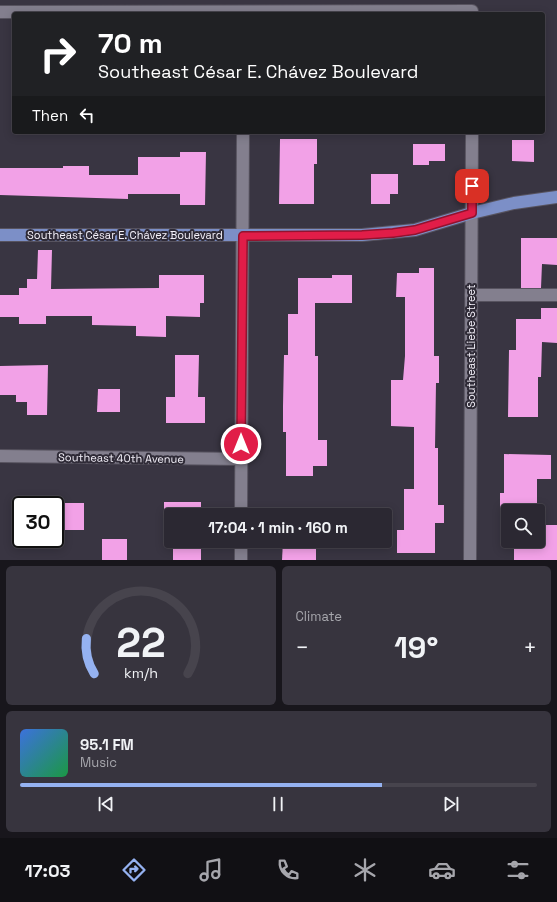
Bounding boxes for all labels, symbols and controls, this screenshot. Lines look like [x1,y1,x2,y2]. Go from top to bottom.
text: 70 m [98,25,163,61]
icon: right [32,28,84,80]
text: Southeast César E. Chávez Boulevard [98,60,418,83]
icon: left [76,104,98,126]
text: Then [32,106,68,125]
pin [455,169,489,203]
icon: arrive [461,175,483,197]
street label: Southeast César E. Chávez Boulevard [27,228,223,242]
street label: Southeast Liebe Street [464,284,478,408]
position arrow [220,423,262,465]
street label: Southeast 40th Avenue [58,450,184,466]
speed limit sign: 30 [12,496,64,548]
map controls [501,504,545,548]
button: search [501,504,545,548]
text: 17:04 · 1 min · 160 m [208,518,348,537]
text: Climate [296,608,342,625]
text: 22 [116,615,165,668]
text: 19° [394,628,438,667]
text: − [296,633,309,661]
text: + [523,633,537,661]
text: km/h [124,663,158,681]
text: 95.1 FM [80,735,134,754]
text: Music [80,754,117,771]
icon: previous [95,793,117,815]
icon: pause [267,793,289,815]
icon: next [440,793,462,815]
icon: directions [120,856,148,884]
icon: music [197,856,225,884]
icon: phone [274,856,302,884]
icon: climate [351,856,379,884]
icon: car [428,856,456,884]
icon: filters [504,856,532,884]
text: 17:03 [24,859,71,882]

